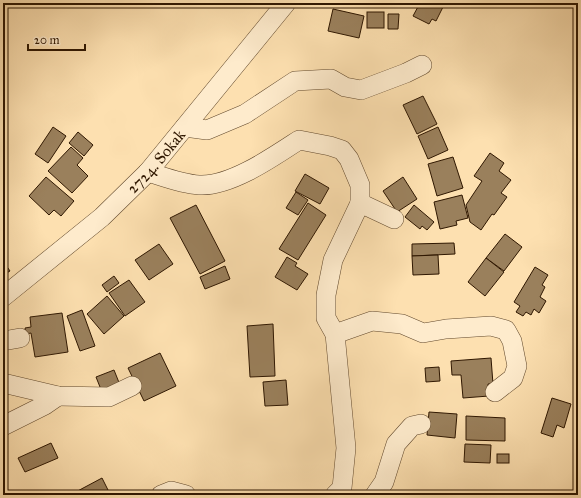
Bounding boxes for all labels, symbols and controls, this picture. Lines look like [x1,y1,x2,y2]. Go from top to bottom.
scale bar [28,26,85,52]
text: 20 m [34,33,60,47]
street label: 2724. Sokak [123,125,190,197]

